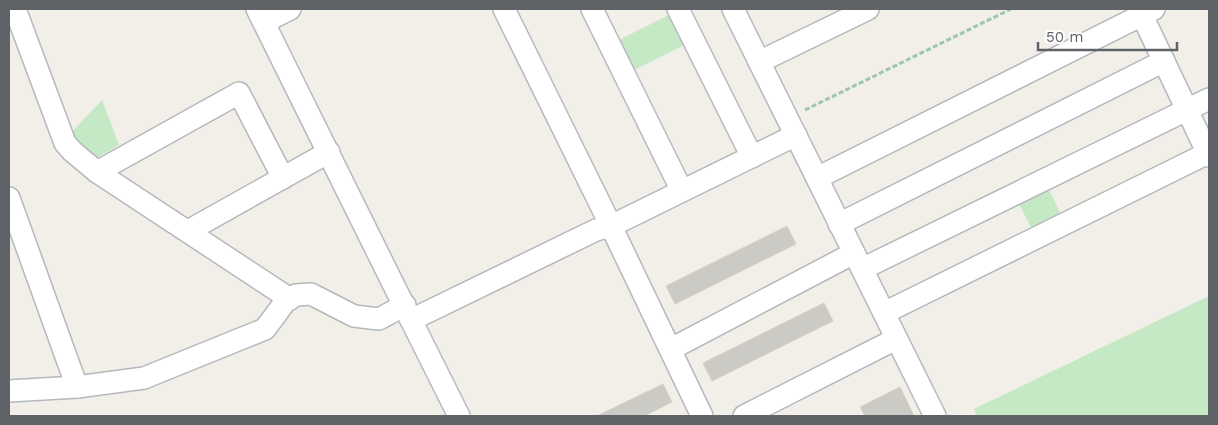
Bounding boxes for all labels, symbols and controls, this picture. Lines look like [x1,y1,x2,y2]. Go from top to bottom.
scale bar [1038,20,1177,52]
text: 50 m [1046,28,1083,46]

